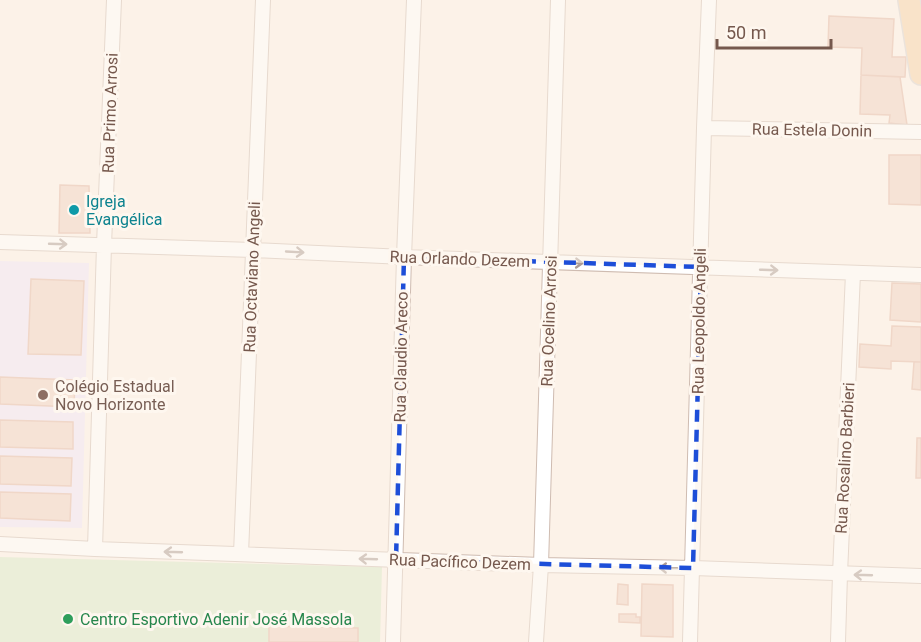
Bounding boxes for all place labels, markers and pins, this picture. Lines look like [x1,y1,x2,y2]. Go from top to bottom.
place label: Igreja Evangélica [86,192,162,229]
marker: Igreja Evangélica [67,203,81,217]
place label: Colégio Estadual Novo Horizonte [55,377,175,414]
marker: Colégio Estadual Novo Horizonte [36,388,50,402]
place label: Centro Esportivo Adenir José Massola [80,610,352,629]
marker: Centro Esportivo Adenir José Massola [61,612,75,626]

